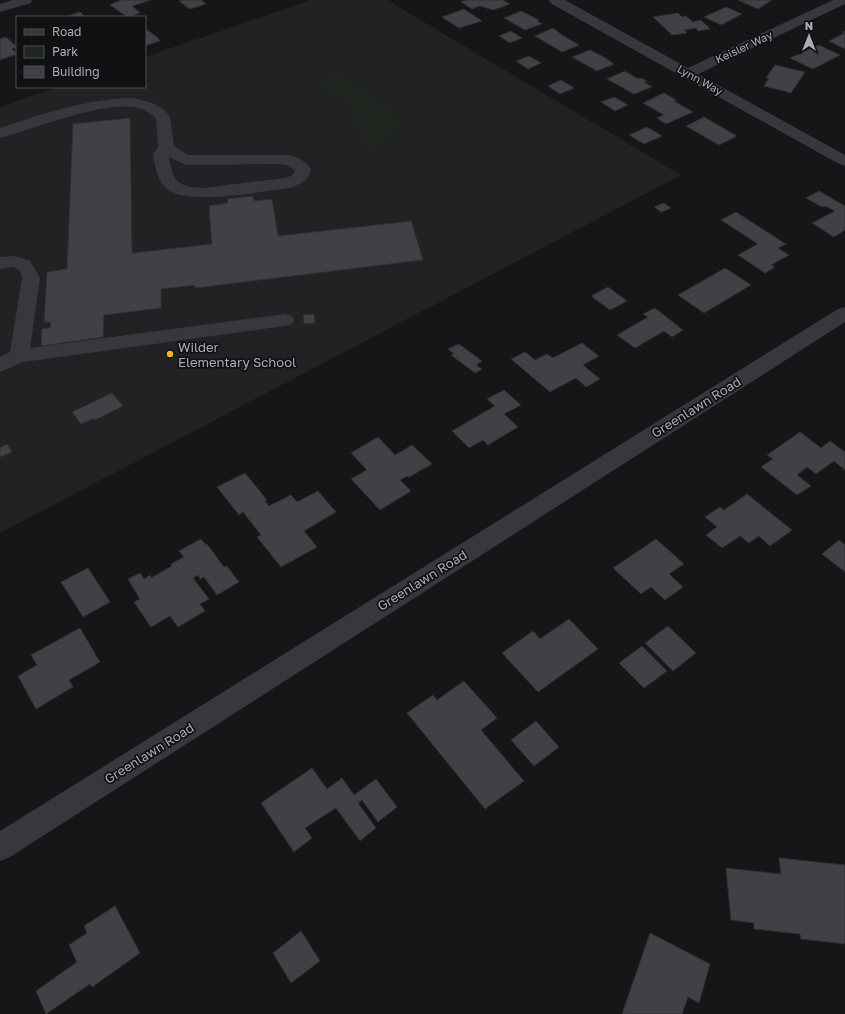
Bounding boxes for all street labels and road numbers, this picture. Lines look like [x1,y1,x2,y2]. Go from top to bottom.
street label: Keisler Way [713,28,774,65]
street label: Lynn Way [675,62,725,97]
street label: Greenlawn Road [648,373,744,441]
street label: Greenlawn Road [374,546,470,614]
street label: Greenlawn Road [101,719,197,787]

